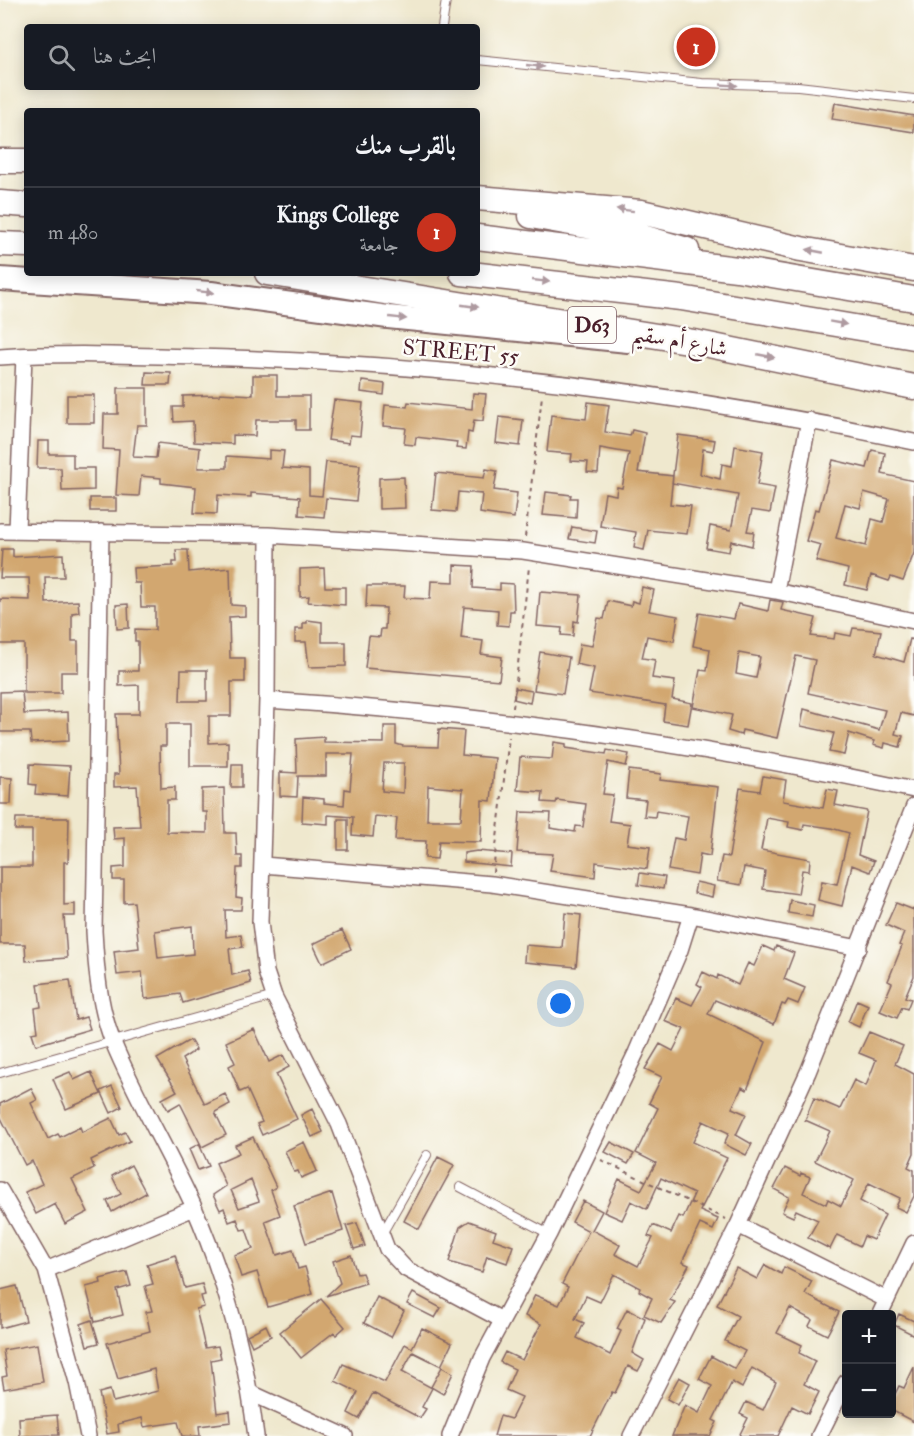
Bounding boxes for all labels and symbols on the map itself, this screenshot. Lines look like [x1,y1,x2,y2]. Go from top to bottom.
pin: 1 [676,24,716,70]
one-way arrow [526,61,545,71]
one-way arrow [720,80,739,89]
one-way arrow [615,205,634,215]
one-way arrow [806,246,824,256]
one-way arrow [531,276,550,286]
one-way arrow [196,287,215,297]
one-way arrow [461,301,480,310]
road number: D63 [568,307,616,343]
one-way arrow [389,314,408,323]
street label: شارع أم سقيم [629,317,730,370]
one-way arrow [828,318,847,327]
street label: STREET 55 [402,333,520,371]
one-way arrow [757,352,776,361]
your location [546,989,575,1018]

